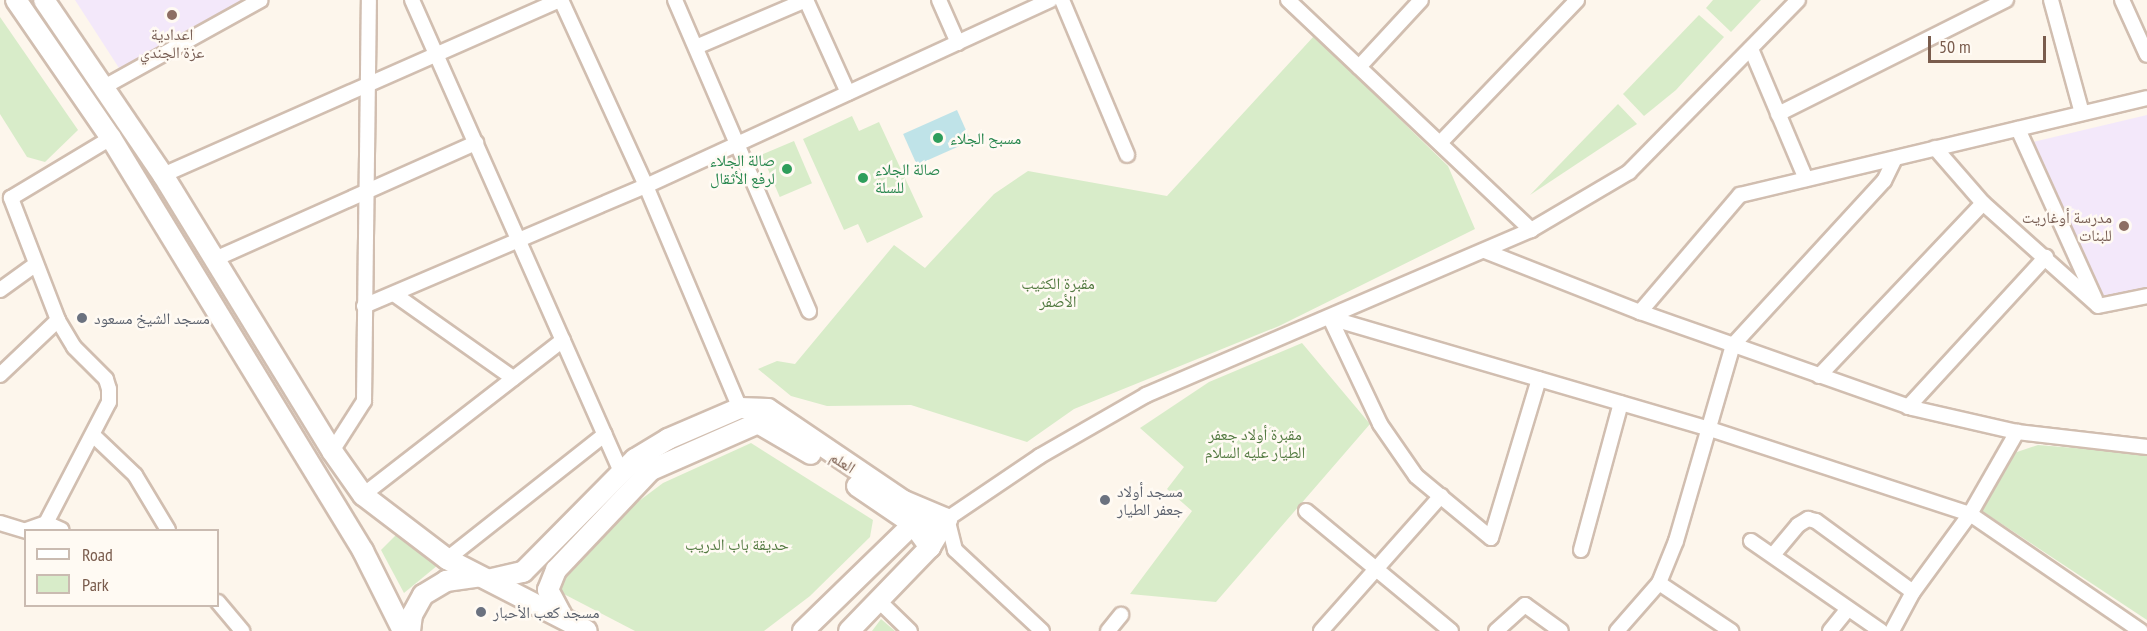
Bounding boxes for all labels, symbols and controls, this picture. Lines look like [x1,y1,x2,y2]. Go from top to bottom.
marker: اعدادية عزة الجندي [165,8,179,22]
place label: اعدادية عزة الجندي [140,24,204,62]
scale bar [1931,24,2050,62]
text: 50 m [1939,35,1971,58]
place label: مسبح الجلاء [950,128,1021,148]
marker: مسبح الجلاء [931,131,945,145]
place label: صالة الجلاء لرفع الأثقال [710,150,775,188]
place label: صالة الجلاء للسلة [875,159,940,197]
marker: صالة الجلاء لرفع الأثقال [780,162,794,176]
marker: صالة الجلاء للسلة [856,171,870,185]
place label: مدرسة أوغاريت للبنات [2022,207,2112,245]
marker: مدرسة أوغاريت للبنات [2117,219,2131,233]
park label: مقبرة الكثيب الأصفر [1021,273,1095,311]
place label: مسجد الشيخ مسعود [94,308,210,328]
marker: مسجد الشيخ مسعود [75,311,89,325]
park label: مقبرة أولاد جعفر الطيار عليه السلام [1205,424,1305,462]
street label: العلم [827,447,859,477]
place label: مسجد أولاد جعفر الطيار [1117,481,1183,519]
marker: مسجد أولاد جعفر الطيار [1098,493,1112,507]
legend [24,529,219,607]
park label: حديقة باب الدريب [685,534,789,554]
text: Road [82,543,113,566]
text: Park [82,573,109,596]
place label: مسجد كعب الأحبار [493,602,599,622]
marker: مسجد كعب الأحبار [474,605,488,619]

